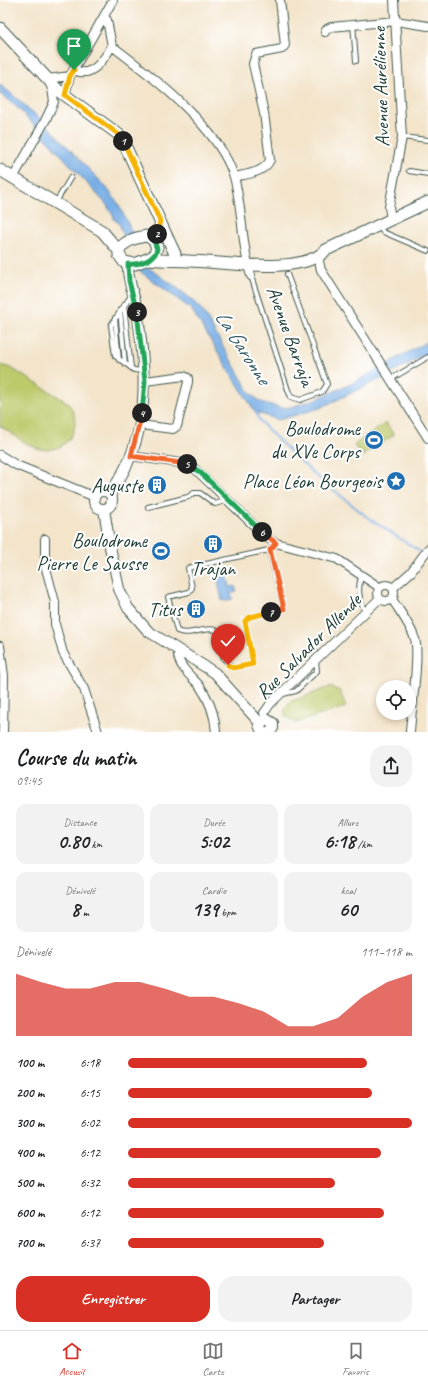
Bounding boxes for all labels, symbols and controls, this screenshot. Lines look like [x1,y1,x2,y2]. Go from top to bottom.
street label: Avenue Aurélienne [366,25,395,147]
pin [57,29,91,70]
icon: arrive [63,35,85,57]
pin: 1 [113,131,133,151]
text: 1 [121,134,125,148]
pin: 2 [147,224,167,244]
text: 2 [155,227,159,241]
street label: Avenue Barraja [261,283,321,391]
pin: 3 [127,302,147,322]
text: 3 [135,305,139,319]
water label: La Garonne [210,305,278,391]
pin: 4 [132,403,152,423]
text: 4 [140,406,144,420]
place label: Boulodrome du XVe Corps [271,416,362,464]
sports icon: Boulodrome du XVe Corps [363,429,385,451]
pin: 5 [177,454,197,474]
text: 5 [185,457,189,471]
place label: Place Léon Bourgeois [243,469,384,494]
place icon: Place Léon Bourgeois [385,470,407,492]
place label: Auguste [91,473,144,498]
building icon: Auguste [146,474,168,496]
pin: 6 [252,522,272,542]
text: 6 [259,525,265,539]
place label: Boulodrome Pierre Le Sausse [36,528,148,576]
building icon: Trajan [202,533,224,555]
sports icon: Boulodrome Pierre Le Sausse [150,540,172,562]
place label: Trajan [191,556,236,581]
street label: Rue Salvador Allende [250,587,367,704]
place label: Titus [148,597,184,622]
building icon: Titus [185,598,207,620]
pin: 7 [261,602,281,622]
text: 7 [269,605,273,619]
pin [211,624,245,665]
icon: check [217,630,239,652]
map controls [376,680,416,720]
button: locate [376,680,416,720]
text: Course du matin [16,744,136,772]
button: share [370,745,412,787]
text: 09:45 [16,773,42,789]
text: Distance [64,815,96,829]
text: Durée [203,815,225,829]
text: Allure [338,815,358,829]
text: 0.80 [58,829,89,854]
text: 5:02 [199,829,229,854]
text: 6:18 [324,829,355,854]
text: km [89,837,102,851]
text: /km [355,837,372,851]
text: Dénivelé [65,883,95,897]
text: Cardio [202,883,226,897]
text: kcal [341,883,355,897]
text: 8 [71,897,80,922]
text: 139 [192,897,219,922]
text: 60 [339,897,357,922]
text: m [80,905,89,919]
text: bpm [219,905,236,919]
text: Dénivelé [16,944,51,960]
text: 111–118 m [361,944,412,960]
text: 100 m [16,1055,44,1071]
text: 6:18 [80,1055,100,1071]
text: 200 m [16,1085,44,1101]
text: 6:15 [80,1085,100,1101]
text: 300 m [16,1115,44,1131]
text: 6:02 [80,1115,100,1131]
text: 400 m [16,1145,44,1161]
text: 6:12 [80,1145,100,1161]
text: 500 m [16,1175,44,1191]
text: 6:32 [80,1175,100,1191]
text: 600 m [16,1205,44,1221]
text: 6:12 [80,1205,100,1221]
text: 700 m [16,1235,44,1251]
text: 6:37 [80,1235,100,1251]
button: Enregistrer [16,1276,210,1322]
button: Partager [218,1276,412,1322]
tab: Accueil [59,1340,84,1378]
tab: Carte [202,1340,224,1378]
tab: Favoris [342,1340,369,1378]

